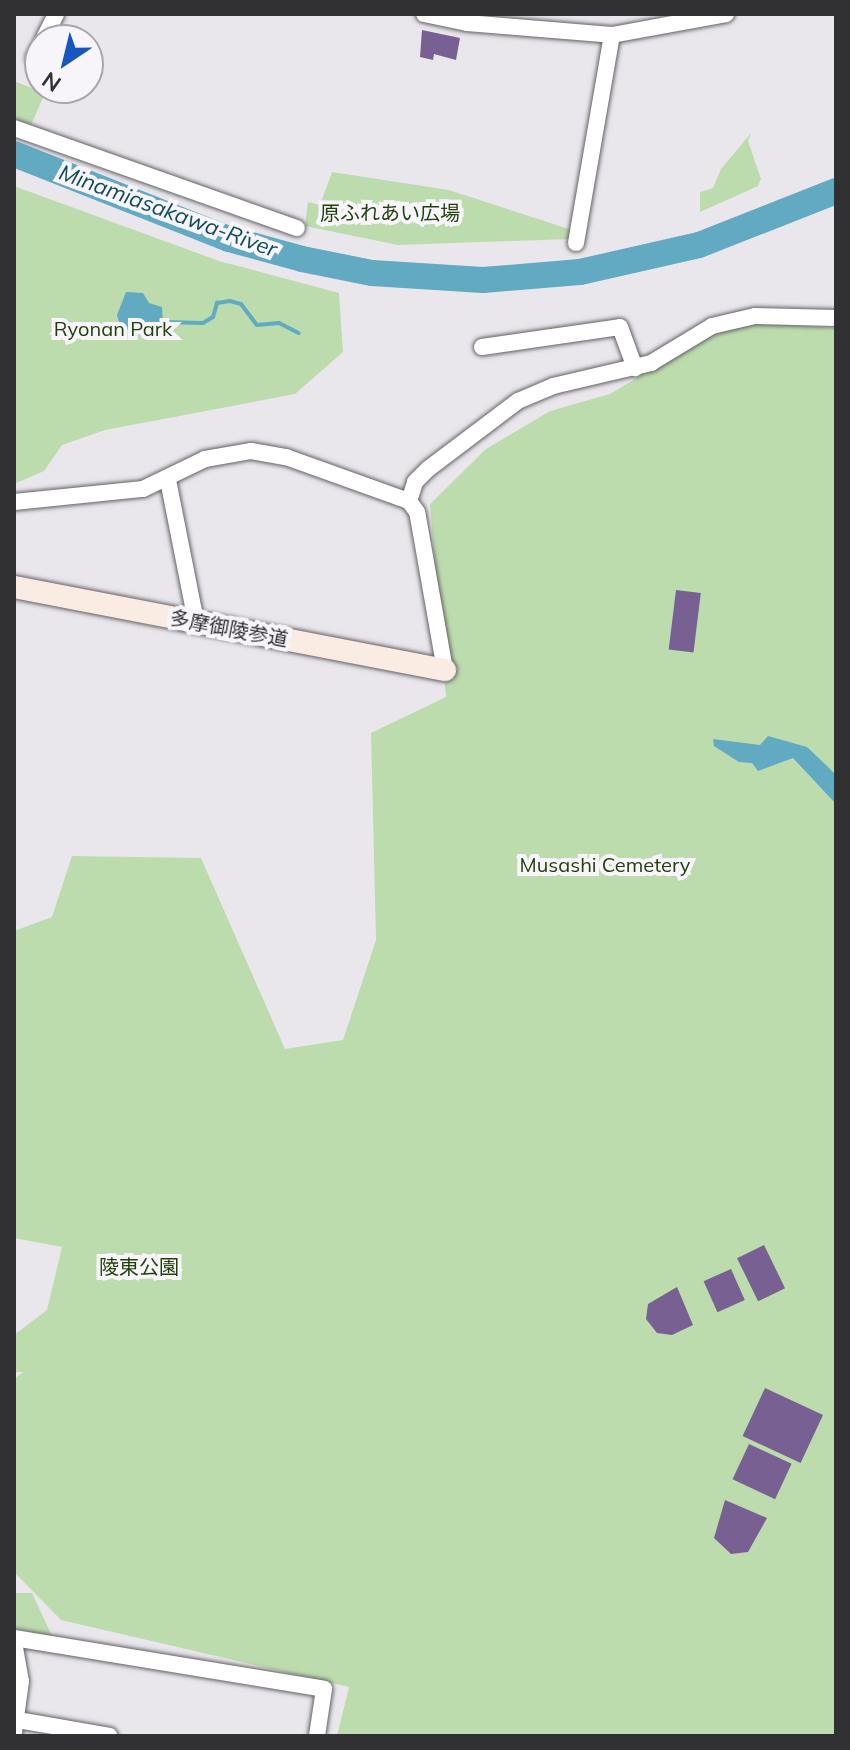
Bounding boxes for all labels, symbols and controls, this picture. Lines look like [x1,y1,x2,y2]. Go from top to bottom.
north arrow [24,24,104,104]
text: N [37,66,66,98]
water label: Minamiasakawa-River [56,159,280,263]
park label: 原ふれあい広場 [320,200,460,224]
park label: Ryonan Park [54,316,172,340]
street label: 多摩御陵参道 [168,605,290,651]
park label: Musashi Cemetery [520,852,690,876]
park label: 陵東公園 [99,1254,179,1278]

